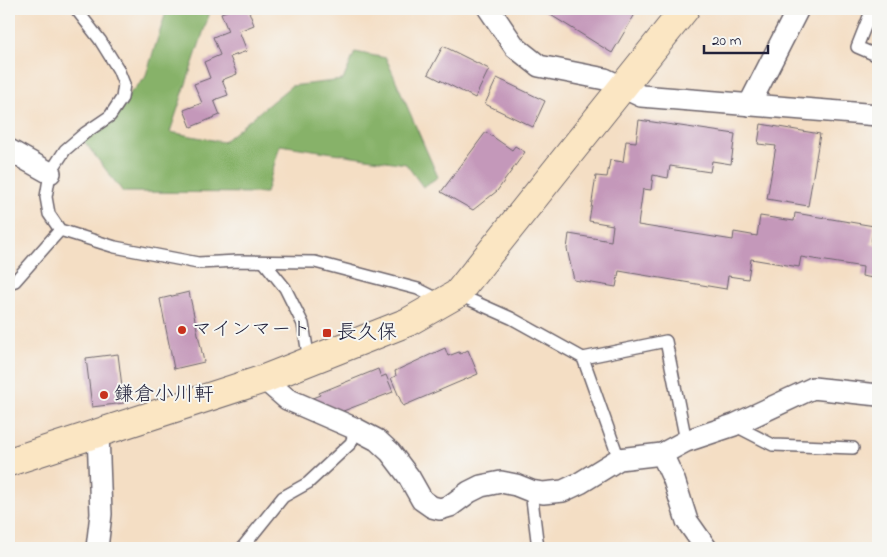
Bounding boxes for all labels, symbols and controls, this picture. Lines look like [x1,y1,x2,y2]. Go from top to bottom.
scale bar [704,22,768,54]
text: 20 m [712,30,742,52]
place label: マインマート [192,316,311,345]
place label: 長久保 [337,319,397,348]
marker: マインマート [176,324,188,336]
marker: 長久保 [321,327,333,339]
place label: 鎌倉小川軒 [114,381,214,410]
marker: 鎌倉小川軒 [98,389,110,401]

